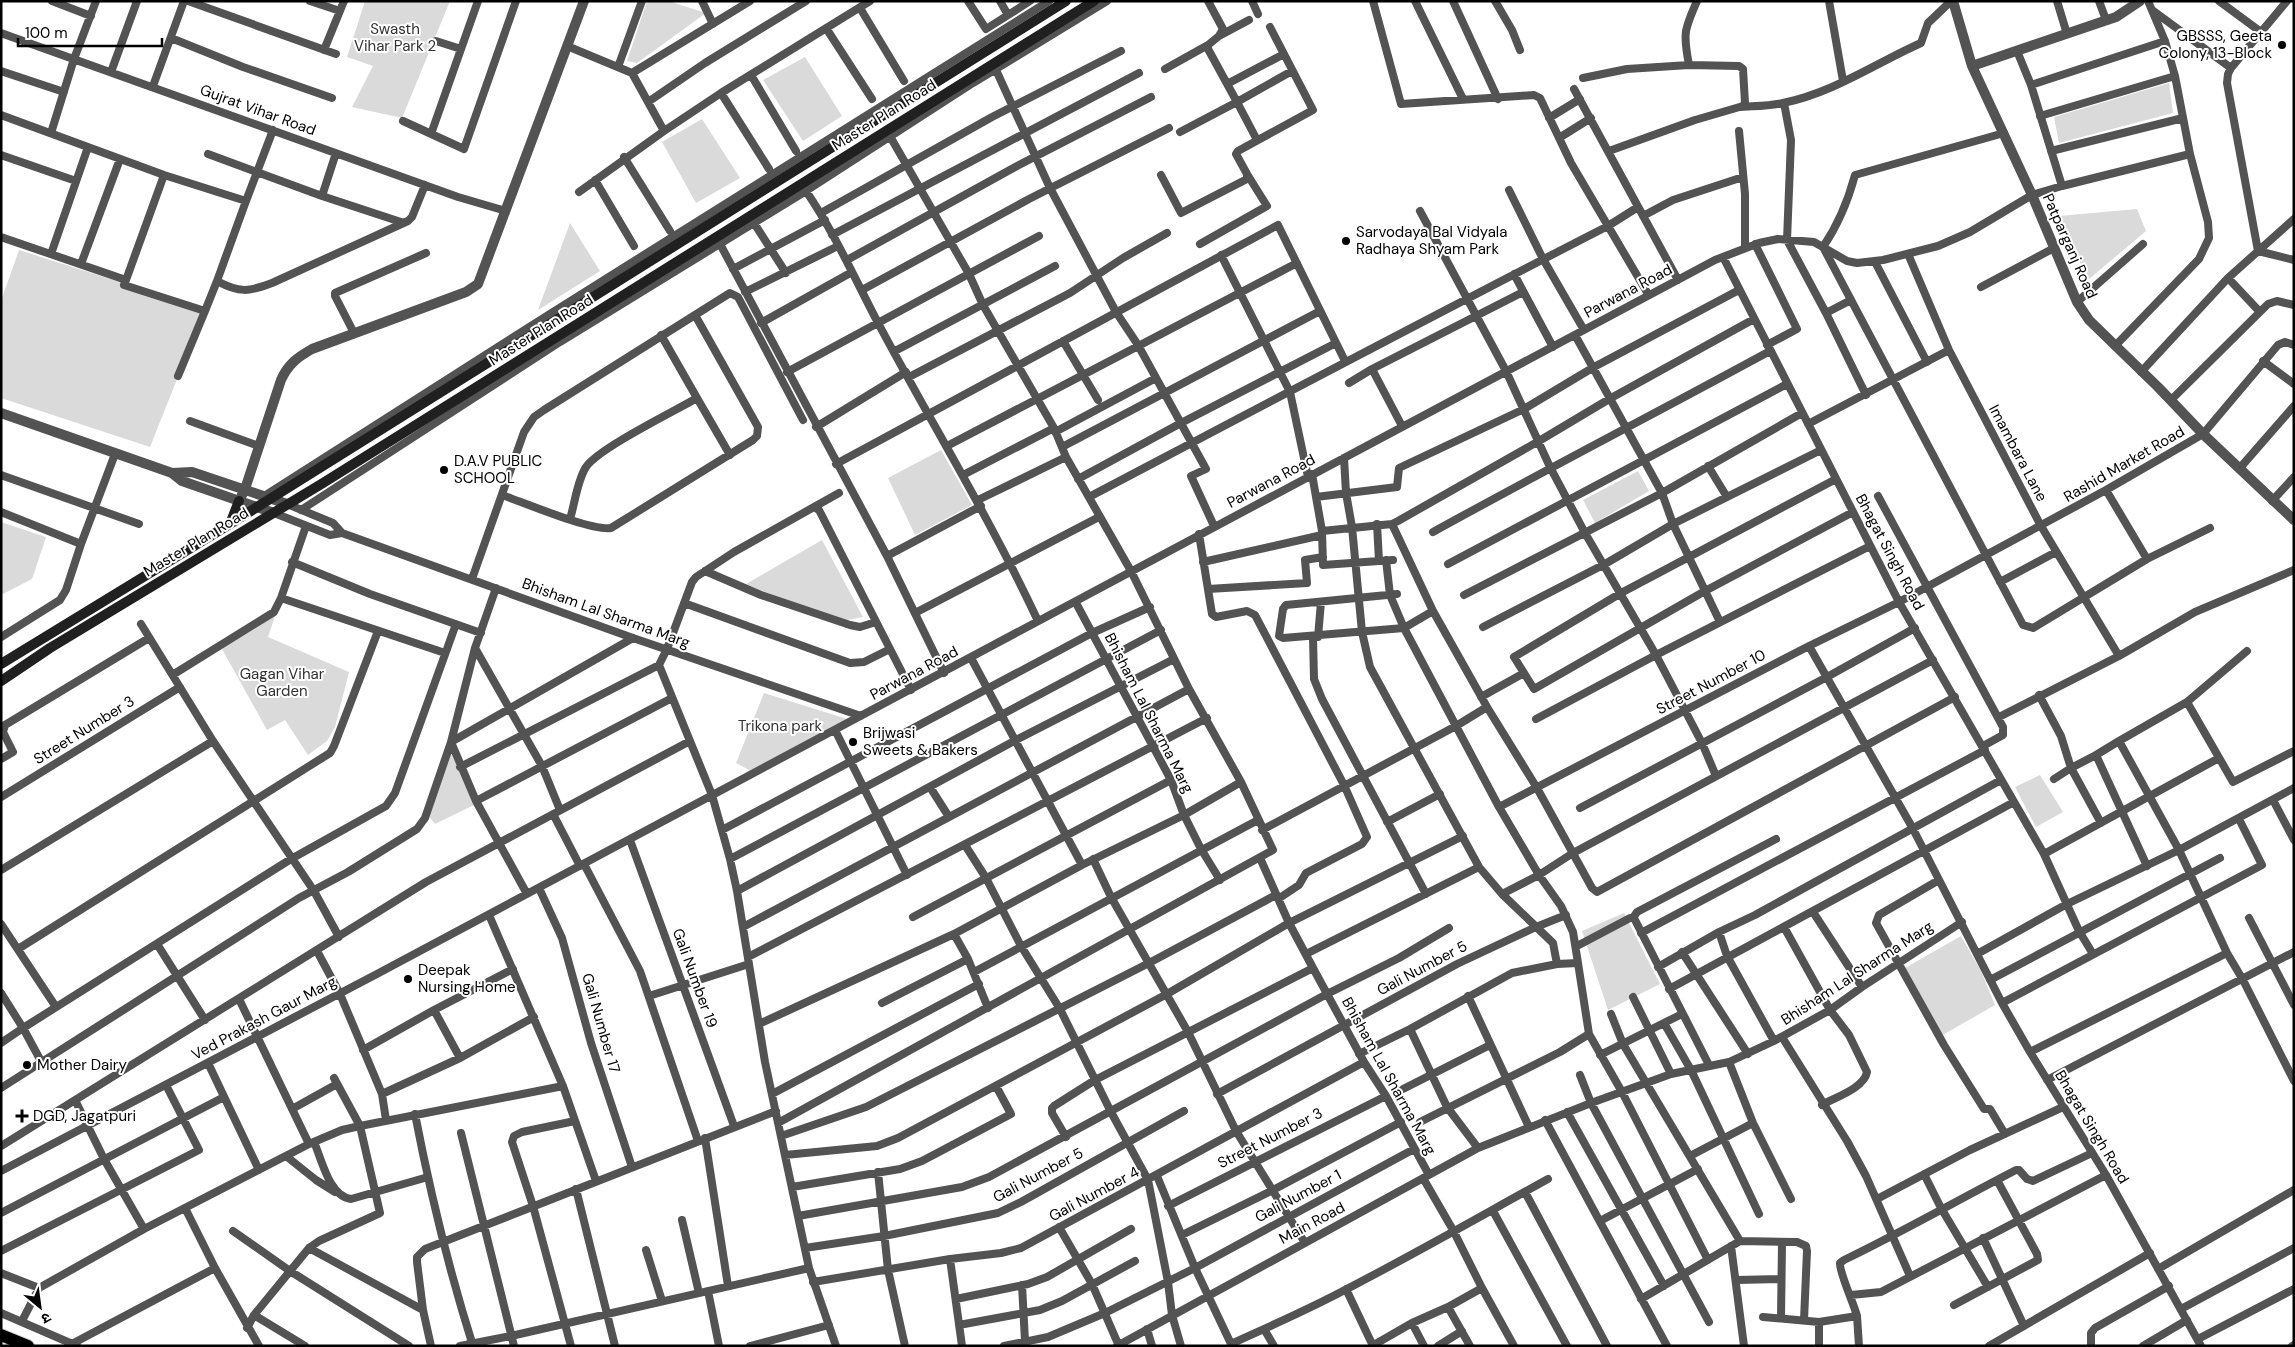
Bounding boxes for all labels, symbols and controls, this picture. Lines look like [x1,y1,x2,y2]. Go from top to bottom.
scale bar [18,15,161,47]
park label: Swasth Vihar Park 2 [354,19,436,56]
text: 100 m [25,23,68,43]
place label: GBSSS, Geeta Colony, 13-Block [2158,26,2272,63]
marker: GBSSS, Geeta Colony, 13-Block [2276,39,2288,51]
street label: Master Plan Road [828,75,940,155]
street label: Gujrat Vihar Road [197,80,319,140]
street label: Patparganj Road [2038,190,2102,302]
place label: Sarvodaya Bal Vidyala Radhaya Shyam Park [1356,222,1507,259]
marker: Sarvodaya Bal Vidyala Radhaya Shyam Park [1340,235,1352,247]
street label: Parwana Road [1580,259,1676,323]
street label: Master Plan Road [485,290,597,370]
street label: Imambara Lane [1984,401,2052,505]
street label: Rashid Market Road [2060,421,2188,507]
street label: Parwana Road [1223,449,1319,513]
place label: D.A.V PUBLIC SCHOOL [454,451,543,488]
marker: D.A.V PUBLIC SCHOOL [438,464,450,476]
street label: Bhagat Singh Road [1851,490,1929,614]
street label: Master Plan Road [140,503,252,581]
street label: Bhisham Lal Sharma Marg [519,573,693,653]
street label: Bhisham Lal Sharma Marg [1100,629,1198,797]
street label: Parwana Road [866,641,962,705]
street label: Street Number 10 [1653,645,1769,719]
park label: Gagan Vihar Garden [240,664,325,701]
street label: Street Number 3 [30,691,138,769]
park label: Trikona park [738,716,822,736]
place label: Brijwasi Sweets & Bakers [863,723,978,760]
marker: Brijwasi Sweets & Bakers [847,736,859,748]
street label: Bhisham Lal Sharma Marg [1777,916,1937,1030]
street label: Gali Number 19 [668,926,722,1030]
street label: Gali Number 5 [1373,936,1471,1000]
place label: Deepak Nursing Home [418,960,516,997]
street label: Ved Prakash Gaur Marg [188,971,340,1065]
street label: Gali Number 17 [577,971,625,1075]
marker: Deepak Nursing Home [402,973,414,985]
street label: Bhisham Lal Sharma Marg [1337,994,1441,1158]
place label: Mother Dairy [37,1055,127,1075]
marker: Mother Dairy [21,1059,33,1071]
street label: Bhagat Singh Road [2050,1067,2134,1187]
street label: Street Number 3 [1214,1103,1326,1173]
place label: DGD, Jagatpuri [33,1106,136,1126]
marker: DGD, Jagatpuri [15,1109,29,1123]
street label: Gali Number 5 [989,1143,1087,1207]
street label: Gali Number 4 [1045,1162,1143,1226]
street label: Gali Number 1 [1251,1165,1345,1227]
street label: Main Road [1276,1197,1348,1249]
north arrow [15,1282,65,1332]
text: उ [38,1309,54,1329]

